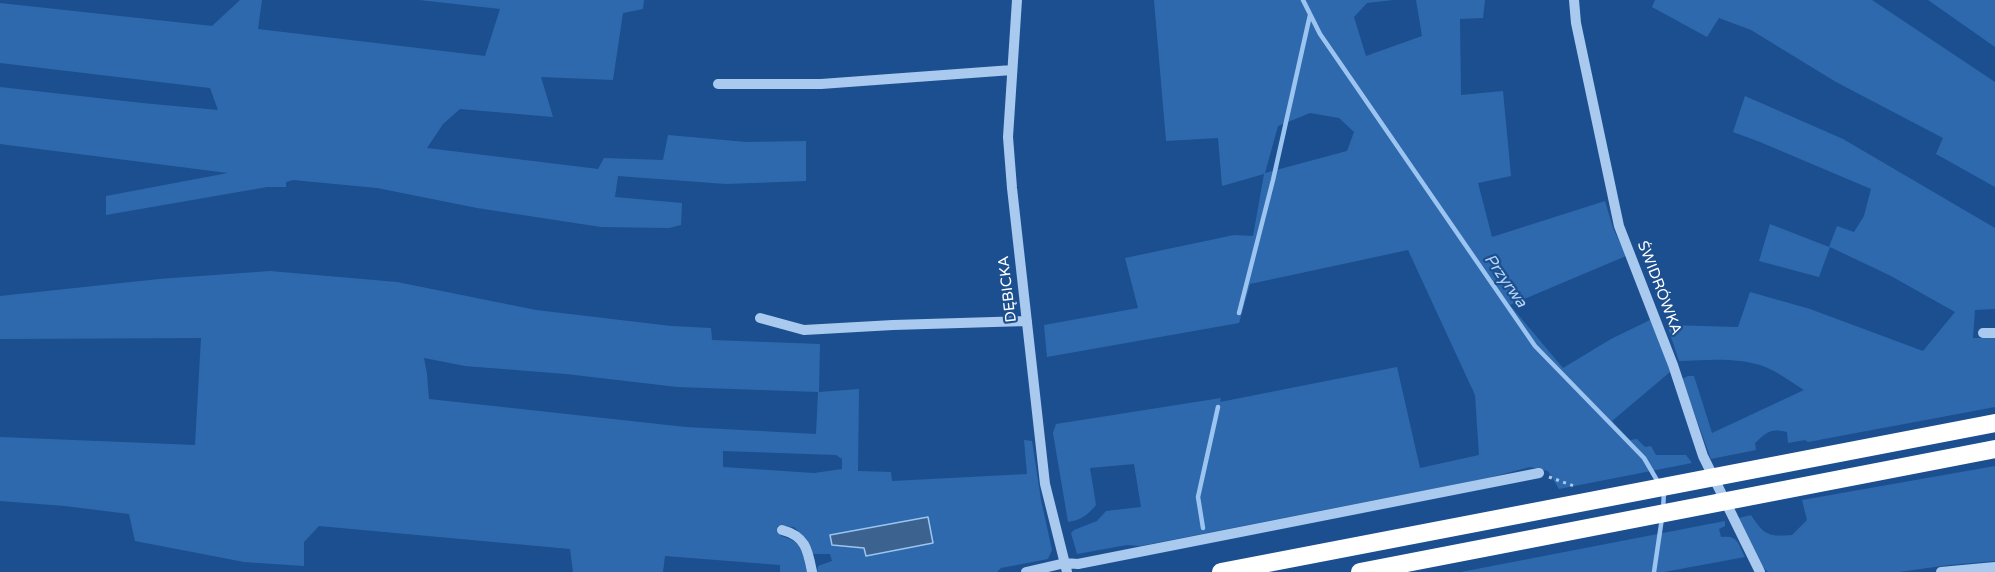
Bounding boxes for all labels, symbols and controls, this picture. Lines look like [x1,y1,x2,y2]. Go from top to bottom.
street label: ŚWIDRÓWKA [1633,239,1685,337]
water label: Przyrwa [1480,251,1530,311]
street label: DĘBICKA [995,255,1021,323]

